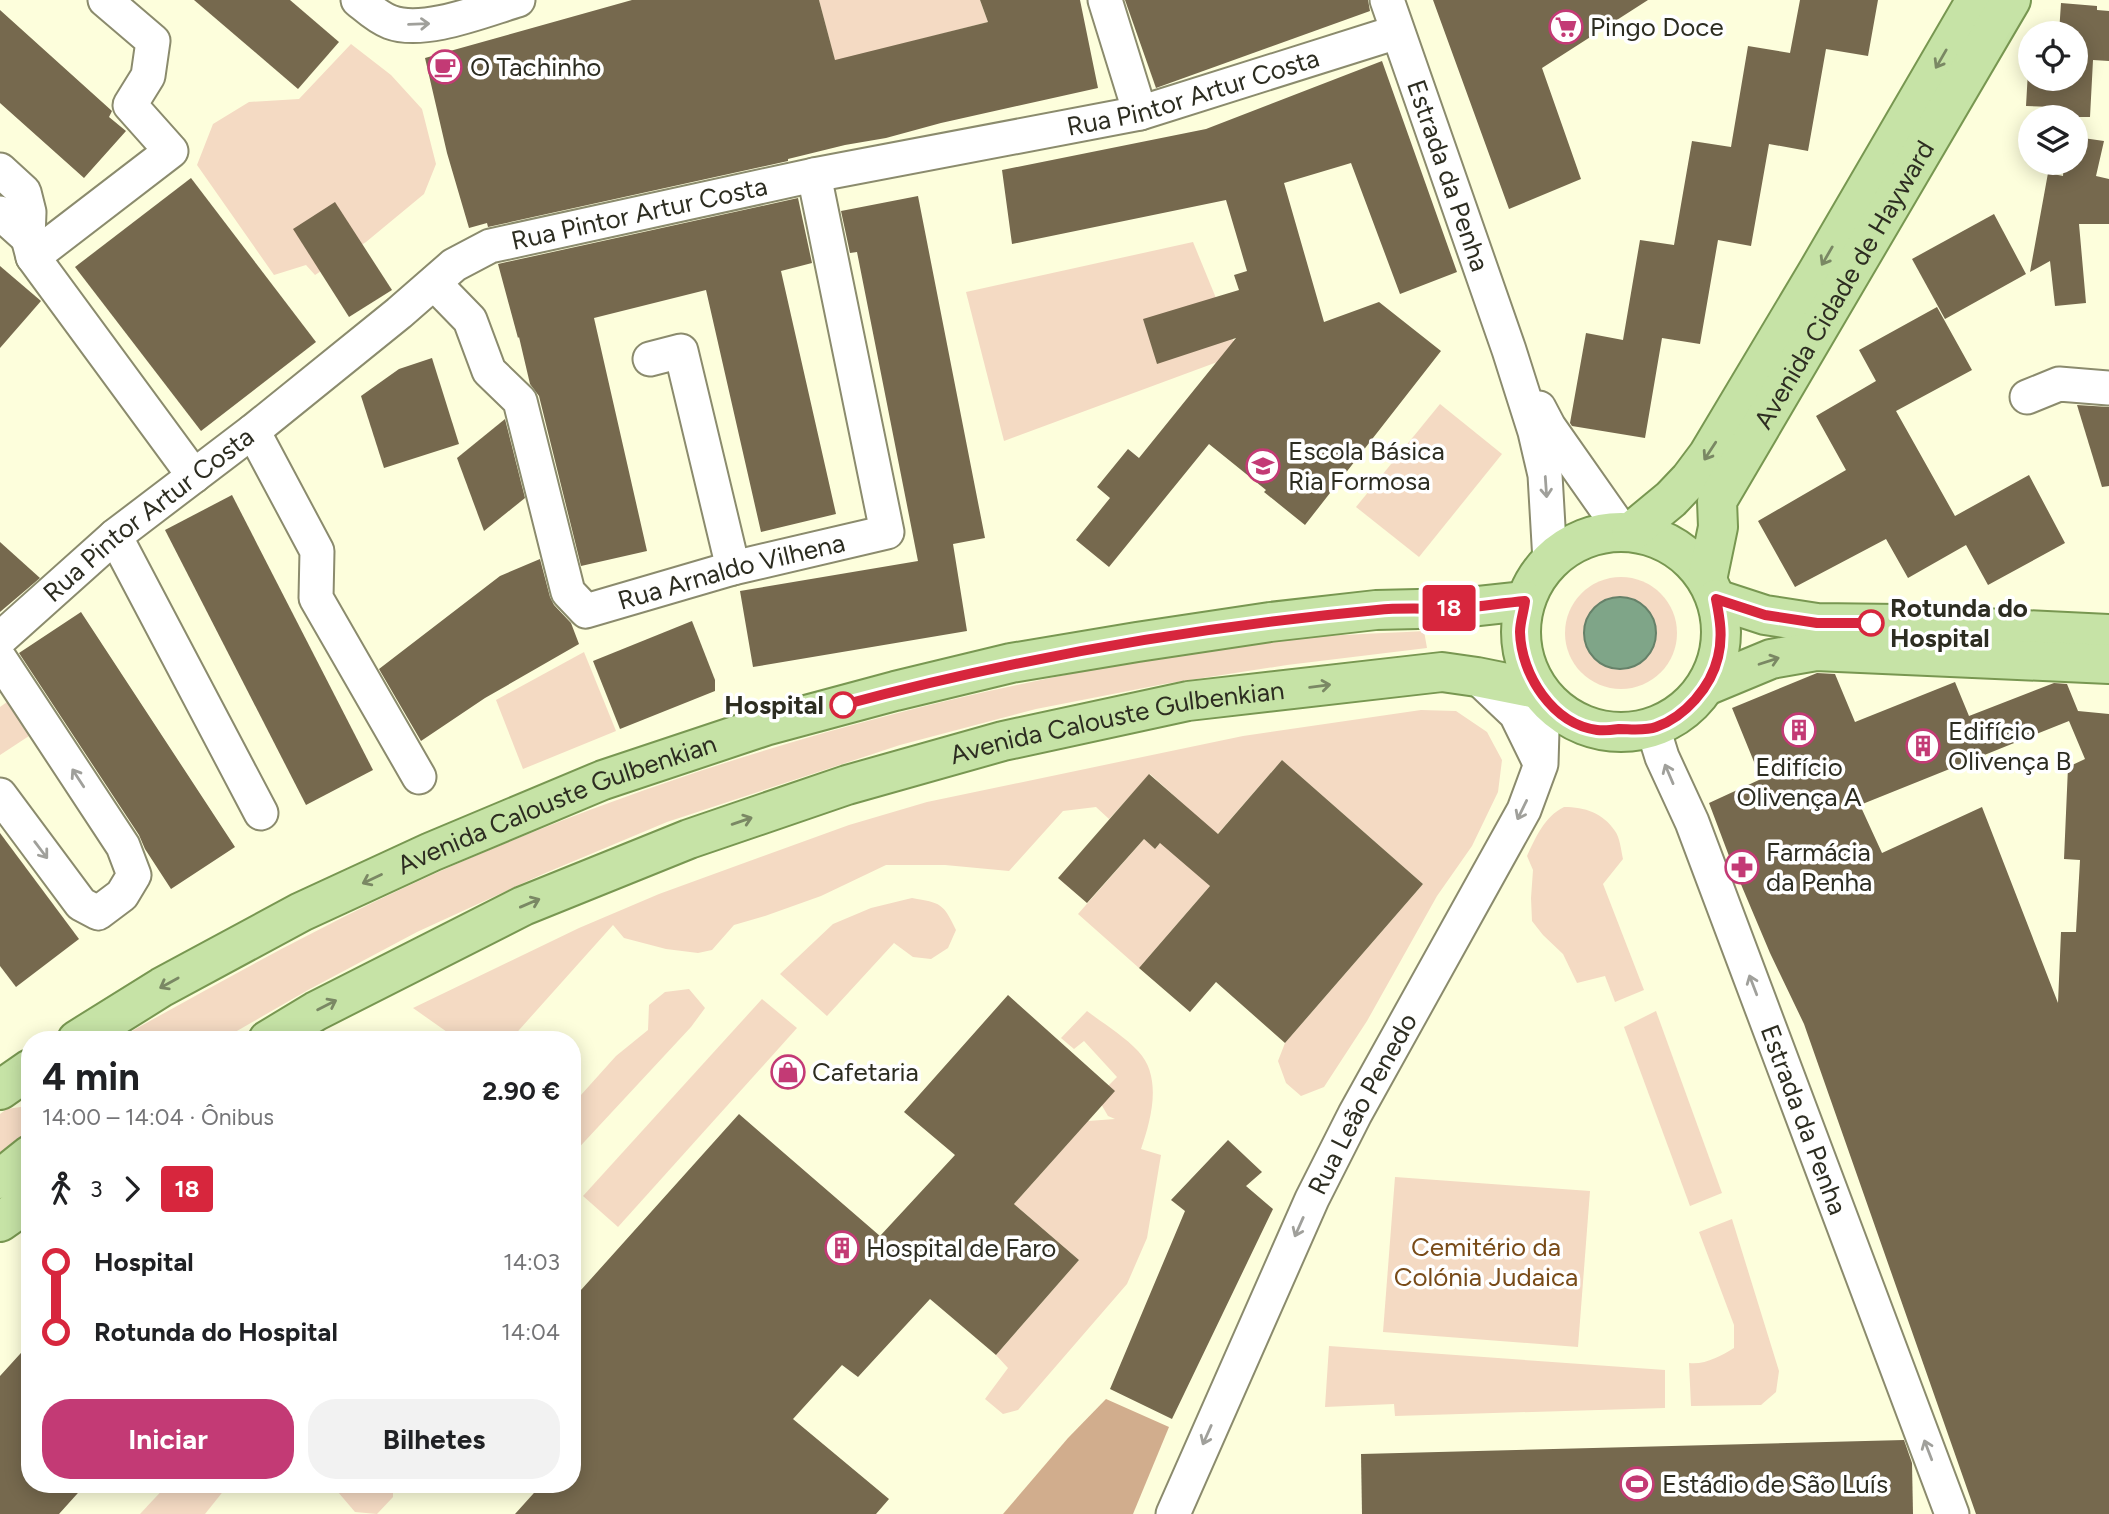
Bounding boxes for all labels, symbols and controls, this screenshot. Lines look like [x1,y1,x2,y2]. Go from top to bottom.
supermarket icon: Pingo Doce [1547,8,1585,46]
place label: Pingo Doce [1590,11,1724,43]
one-way arrow [407,17,430,30]
map controls [2018,21,2088,175]
button: locate [2018,21,2088,91]
street label: Rua Pintor Artur Costa [1064,42,1323,143]
cafe icon: O Tachinho [426,48,464,86]
one-way arrow [1934,49,1948,69]
place label: O Tachinho [470,51,601,83]
street label: Estrada da Penha [1400,76,1496,276]
button: layers [2018,105,2088,175]
street label: Avenida Cidade de Hayward [1747,135,1941,435]
street label: Rua Pintor Artur Costa [508,170,770,257]
one-way arrow [1820,245,1834,265]
street label: Rua Pintor Artur Costa [37,420,260,609]
place label: Escola Básica Ria Formosa [1288,435,1445,497]
one-way arrow [1702,440,1716,460]
school or university icon: Escola Básica Ria Formosa [1244,447,1282,485]
one-way arrow [1540,475,1553,498]
street label: Rua Arnaldo Vilhena [614,526,848,617]
line badge: 18 [1418,585,1480,631]
place label: Rotunda do Hospital [1890,592,2028,654]
text: 18 [1437,593,1461,622]
marker: Rotunda do Hospital [1858,610,1884,636]
one-way arrow [1758,654,1780,666]
street label: Avenida Calouste Gulbenkian [946,674,1286,771]
one-way arrow [1308,679,1331,692]
place label: Hospital [724,689,824,721]
marker: Hospital [830,692,856,718]
building icon: Edifício Olivença A [1780,711,1818,749]
place label: Edifício Olivença B [1948,715,2071,777]
street label: Avenida Calouste Gulbenkian [392,727,721,881]
building icon: Edifício Olivença B [1904,727,1942,765]
place label: Edifício Olivença A [1736,751,1862,813]
one-way arrow [1662,764,1675,785]
one-way arrow [71,769,85,789]
one-way arrow [1515,799,1528,820]
one-way arrow [731,814,753,826]
place label: Farmácia da Penha [1766,836,1872,898]
one-way arrow [33,840,48,859]
pharmacy icon: Farmácia da Penha [1723,848,1761,886]
one-way arrow [361,873,383,886]
one-way arrow [519,896,540,909]
one-way arrow [1746,974,1759,996]
one-way arrow [160,977,180,991]
one-way arrow [316,998,337,1012]
street label: Rua Leão Penedo [1301,1007,1424,1200]
street label: Estrada da Penha [1754,1020,1854,1219]
shop icon: Cafetaria [769,1053,807,1091]
text: 4 min [42,1054,140,1100]
place label: Cafetaria [812,1056,919,1088]
text: 2.90 € [482,1075,560,1107]
text: 14:00 – 14:04 · Ônibus [42,1103,274,1131]
icon: walk [42,1170,80,1208]
icon: forward [113,1170,151,1208]
text: 18 [175,1174,199,1203]
text: 3 [90,1175,103,1203]
one-way arrow [1292,1216,1305,1237]
building icon: Hospital de Faro [823,1229,861,1267]
park label: Cemitério da Colónia Judaica [1394,1231,1578,1293]
place label: Hospital de Faro [866,1232,1056,1264]
text: Hospital [94,1246,194,1278]
text: 14:03 [503,1248,560,1276]
text: Rotunda do Hospital [94,1316,338,1348]
text: 14:04 [501,1318,560,1346]
button: Iniciar [42,1399,294,1479]
button: Bilhetes [308,1399,560,1479]
one-way arrow [1200,1424,1213,1445]
one-way arrow [1920,1440,1933,1462]
sports icon: Estádio de São Luís [1618,1465,1656,1503]
place label: Estádio de São Luís [1662,1468,1888,1500]

